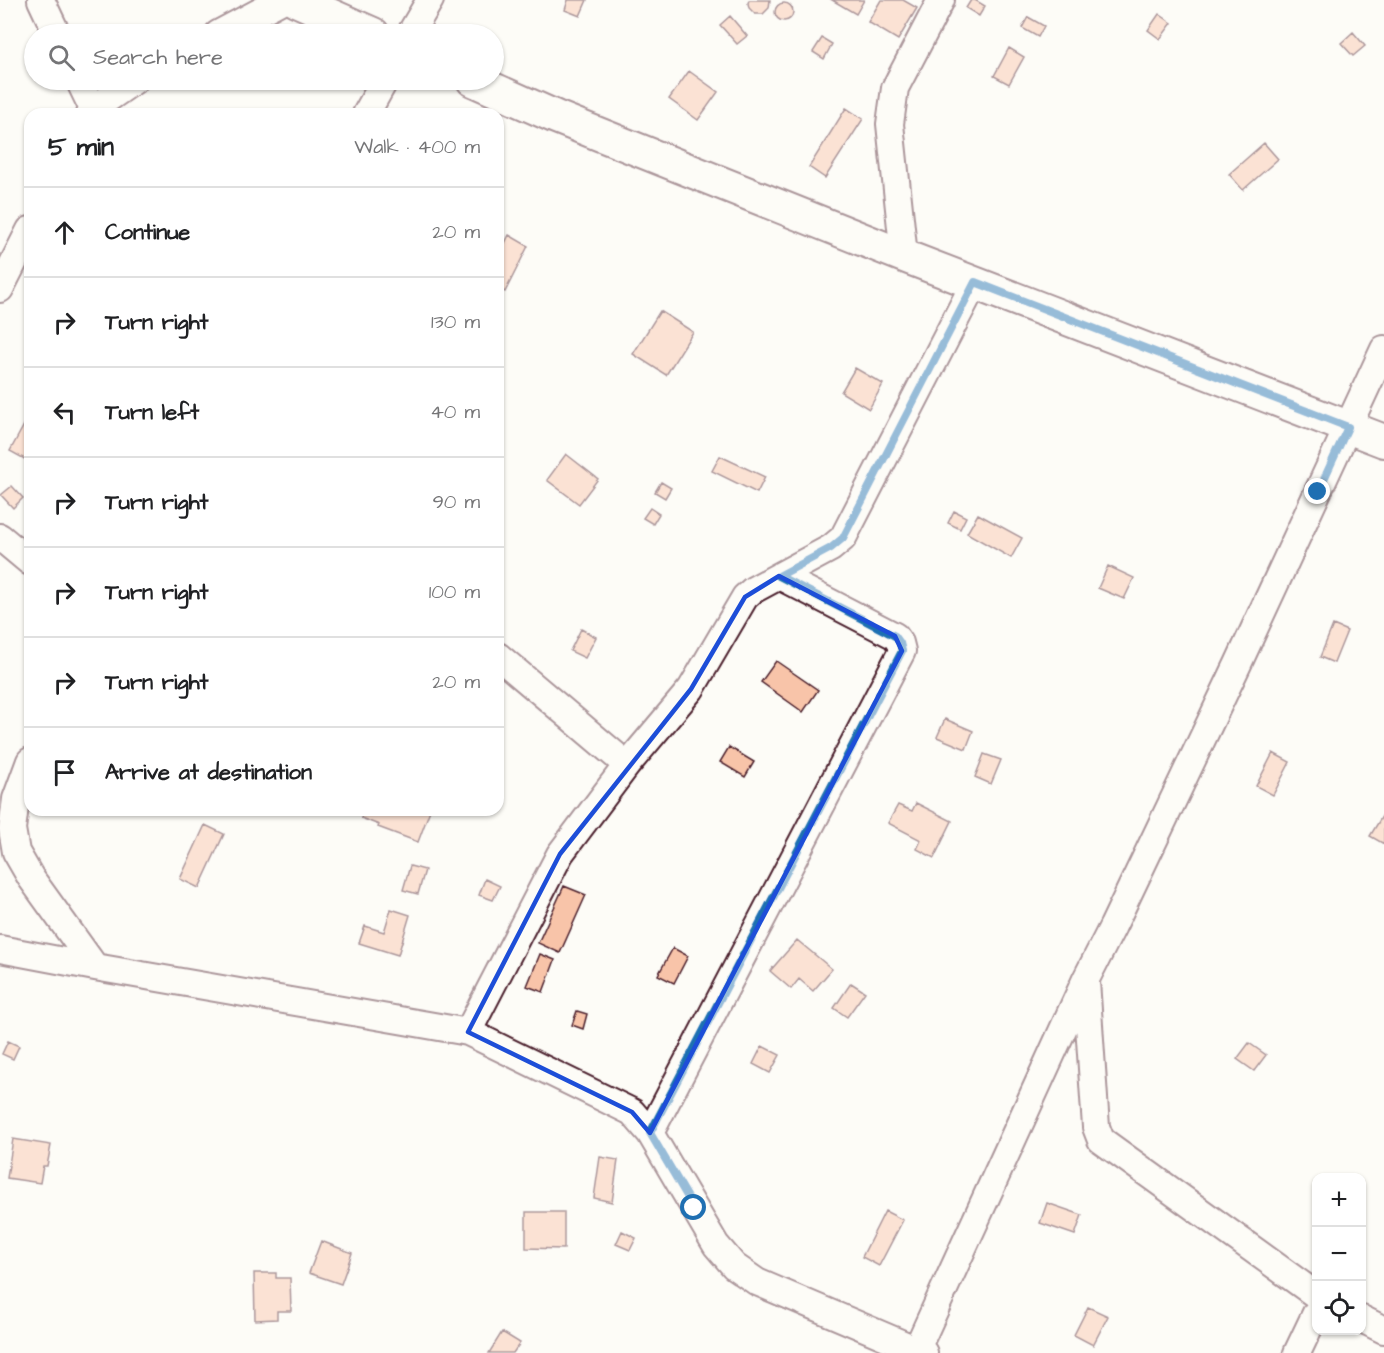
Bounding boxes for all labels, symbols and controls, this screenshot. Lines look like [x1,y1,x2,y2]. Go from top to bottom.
search box [24,24,504,90]
icon: search [45,41,78,74]
text: Search here [93,42,223,73]
text: 5 min [48,129,114,165]
text: Walk · 400 m [354,133,480,161]
icon: ahead [48,216,81,249]
text: Continue [105,217,190,248]
text: 20 m [432,218,480,246]
icon: right [48,306,81,339]
text: Turn right [105,307,208,338]
text: 130 m [431,308,480,336]
icon: left [48,396,81,429]
text: Turn left [105,397,199,428]
text: 40 m [430,398,480,426]
route end [1304,478,1330,504]
icon: right [48,486,81,519]
text: Turn right [105,487,208,518]
text: 90 m [432,488,480,516]
icon: right [48,576,81,609]
text: Turn right [105,577,208,608]
text: 100 m [429,578,480,606]
icon: right [48,666,81,699]
text: Turn right [105,667,208,698]
text: 20 m [432,668,480,696]
icon: arrive [48,756,81,789]
text: Arrive at destination [105,757,312,788]
map controls [1312,1173,1366,1335]
button: + [1312,1173,1366,1227]
route start [680,1194,706,1220]
button: − [1312,1227,1366,1281]
button: locate [1312,1281,1366,1335]

